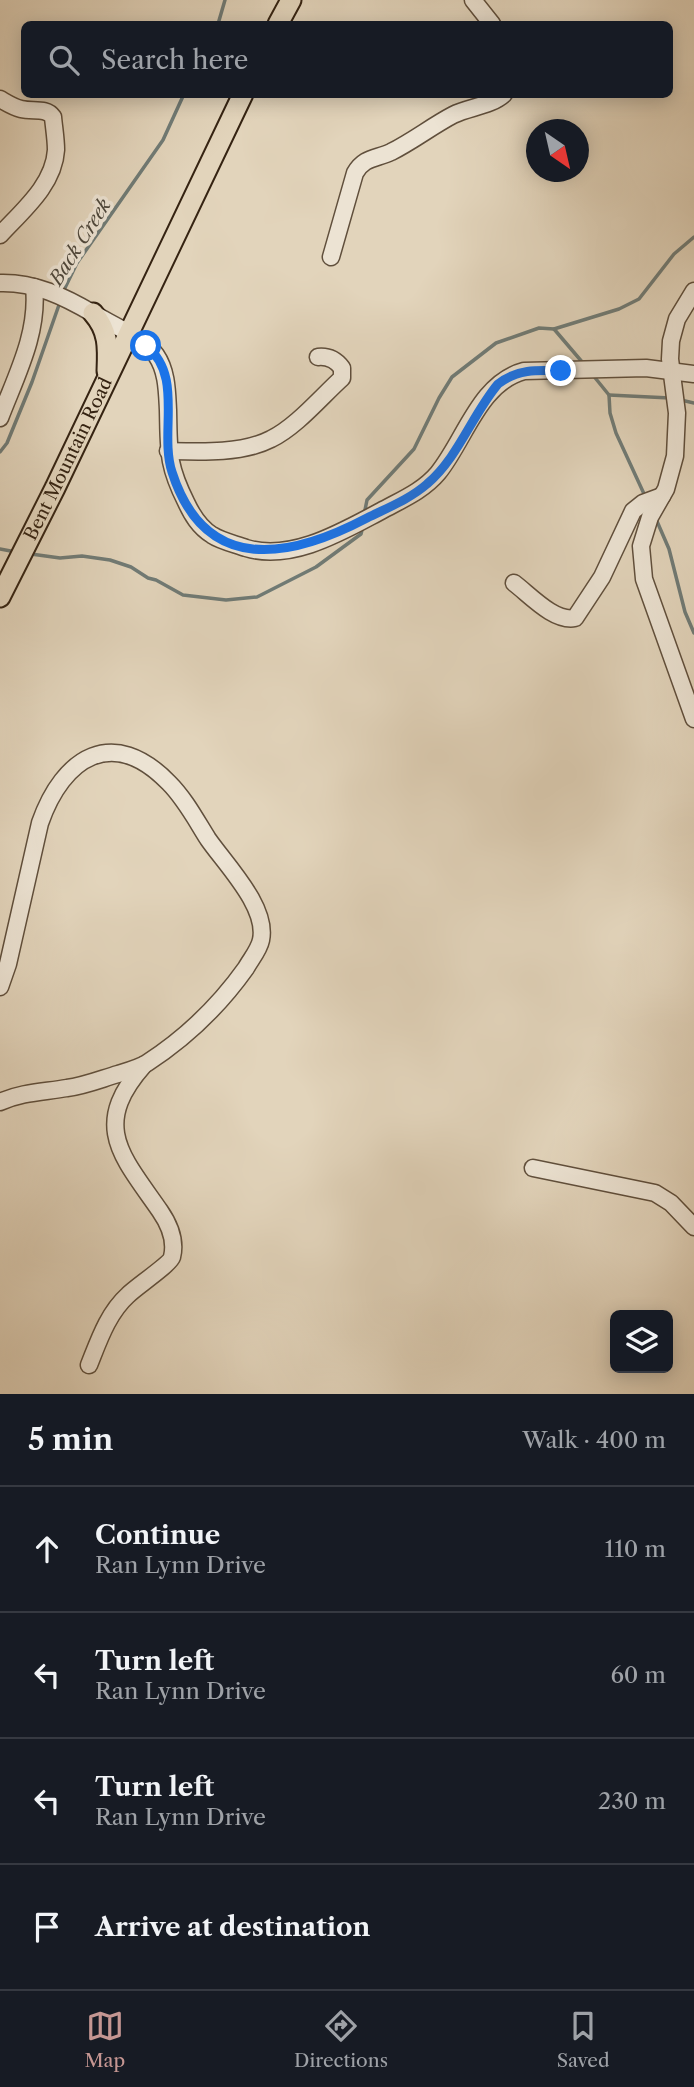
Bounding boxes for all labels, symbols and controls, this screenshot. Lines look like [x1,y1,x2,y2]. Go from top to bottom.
search box [21,21,673,98]
icon: search [45,41,83,79]
text: Search here [101,44,248,76]
north arrow [526,119,589,182]
water label: Back Creek [43,194,116,291]
route start [130,330,161,361]
route end [545,355,576,386]
street label: Bent Mountain Road [19,374,117,544]
map controls [610,1310,673,1373]
button: layers [610,1310,673,1373]
text: 5 min [28,1421,113,1458]
text: Walk · 400 m [522,1426,666,1454]
text: Continue [95,1519,220,1551]
icon: ahead [28,1530,66,1568]
text: 110 m [605,1535,666,1563]
text: Ran Lynn Drive [95,1551,266,1579]
text: Turn left [95,1645,214,1677]
icon: left [28,1656,66,1694]
text: 60 m [610,1661,666,1689]
text: Ran Lynn Drive [95,1677,266,1705]
text: Turn left [95,1771,214,1803]
icon: left [28,1782,66,1820]
text: 230 m [598,1787,666,1815]
text: Ran Lynn Drive [95,1803,266,1831]
icon: arrive [28,1908,66,1946]
text: Arrive at destination [95,1911,370,1943]
tab: Map [84,2007,125,2072]
tab: Directions [294,2007,388,2072]
tab: Saved [557,2007,610,2072]

